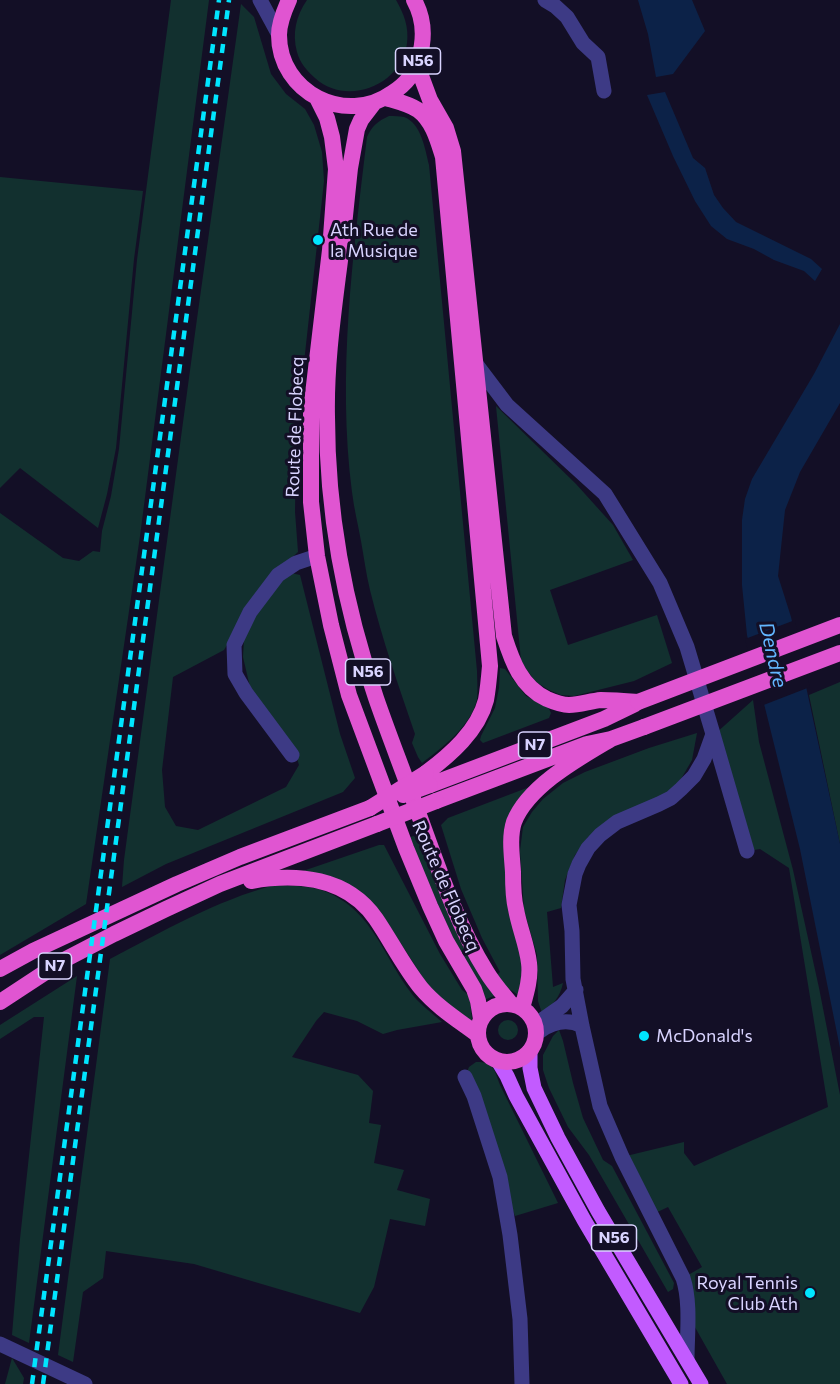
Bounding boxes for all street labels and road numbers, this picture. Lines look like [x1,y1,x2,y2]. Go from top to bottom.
road number: N56 [396,48,440,74]
street label: Route de Flobecq [282,356,308,498]
road number: N56 [346,659,391,685]
road number: N7 [518,732,552,758]
street label: Route de Flobecq [407,817,485,955]
road number: N7 [38,953,72,979]
road number: N56 [592,1225,636,1251]

